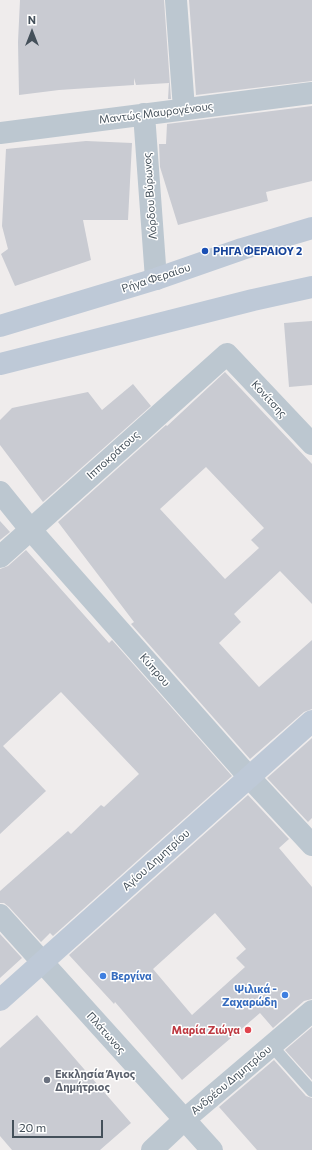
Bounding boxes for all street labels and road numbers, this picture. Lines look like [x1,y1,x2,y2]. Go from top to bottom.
street label: Μαντώς Μαυρογένους [98,99,214,127]
street label: Λόρδου Βύρωνος [140,152,160,240]
street label: Ρήγα Φεραίου [120,261,192,295]
street label: Κονίτσης [249,378,289,420]
street label: Ιπποκράτους [84,428,142,482]
street label: Κύπρου [137,651,173,689]
street label: Αγίου Δημητρίου [120,826,192,894]
street label: Πλάτωνος [84,1009,128,1057]
street label: Ανδρέου Δημητρίου [188,1043,274,1117]

